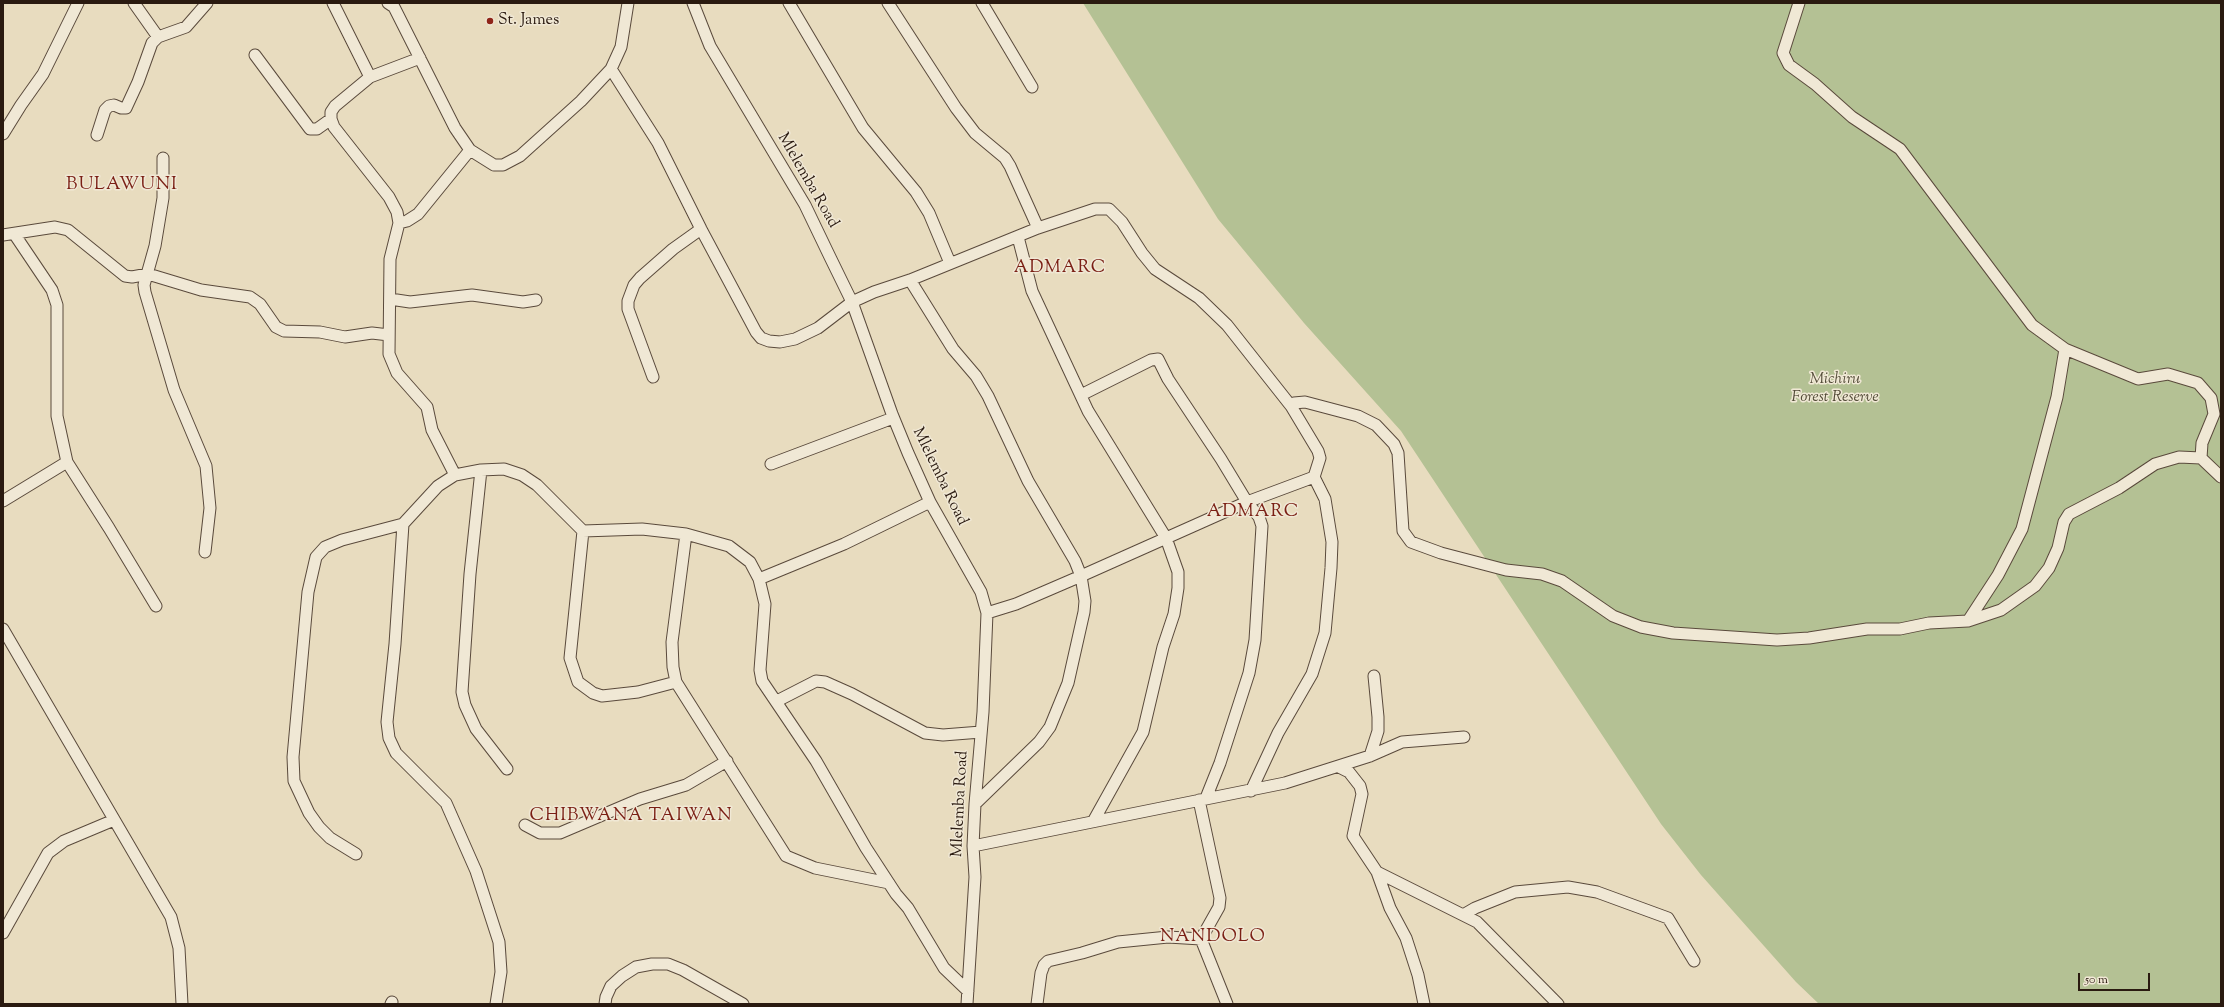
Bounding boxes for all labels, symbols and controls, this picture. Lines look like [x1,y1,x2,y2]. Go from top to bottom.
place label: St. James [498,11,559,31]
marker: St. James [485,16,495,26]
street label: Mlelemba Road [772,130,842,232]
district label: BULAWUNI [66,175,178,197]
district label: ADMARC [1014,258,1106,280]
park label: Michiru Forest Reserve [1791,370,1879,408]
street label: Mlelemba Road [907,425,971,529]
district label: ADMARC [1207,502,1299,524]
street label: Mlelemba Road [949,750,973,858]
district label: CHIBWANA TAIWAN [529,806,733,828]
district label: NANDOLO [1160,927,1266,949]
scale bar [2080,965,2152,991]
text: 50 m [2085,971,2108,989]

